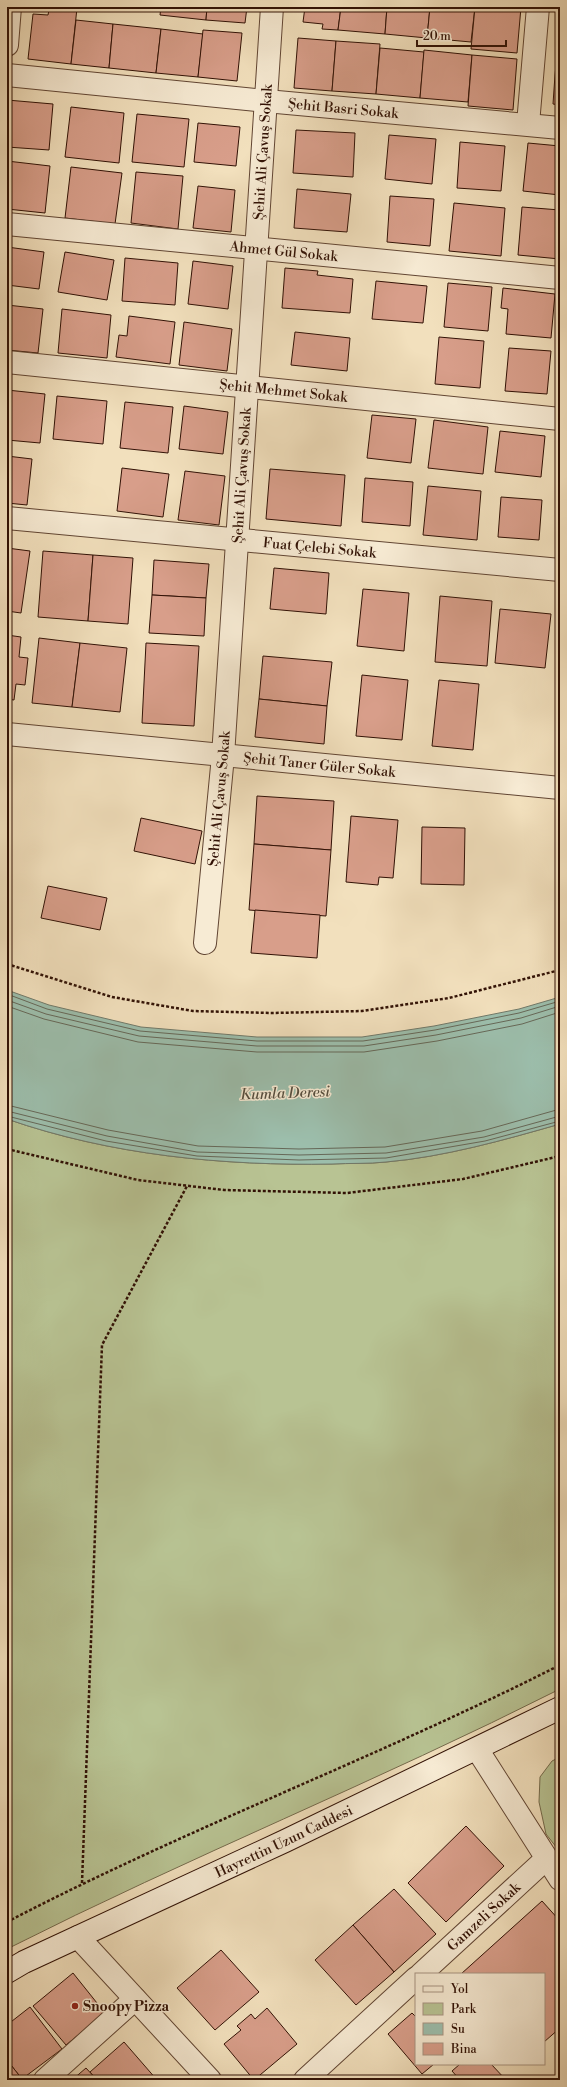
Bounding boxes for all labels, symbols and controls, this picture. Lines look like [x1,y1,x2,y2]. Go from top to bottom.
scale bar [417,22,506,48]
text: 20 m [423,29,451,44]
street label: Şehit Ali Çavuş Sokak [250,83,277,221]
street label: Şehit Basri Sokak [287,95,400,123]
street label: Ahmet Gül Sokak [228,238,339,266]
street label: Şehit Mehmet Sokak [218,376,349,407]
street label: Şehit Ali Çavuş Sokak [229,407,256,544]
street label: Fuat Çelebi Sokak [262,534,378,563]
street label: Şehit Ali Çavuş Sokak [204,730,235,867]
street label: Şehit Taner Güler Sokak [242,749,397,782]
water label: Kumla Deresi [240,1082,331,1105]
street label: Hayrettin Uzun Caddesi [212,1802,356,1882]
street label: Gamzeli Sokak [444,1879,525,1955]
legend [415,1973,545,2065]
text: Yol [450,1982,469,1997]
place label: Snoopy Pizza [83,1998,170,2016]
marker: Snoopy Pizza [70,2001,80,2011]
text: Park [451,2002,477,2017]
text: Su [451,2022,465,2037]
text: Bina [450,2042,478,2057]

